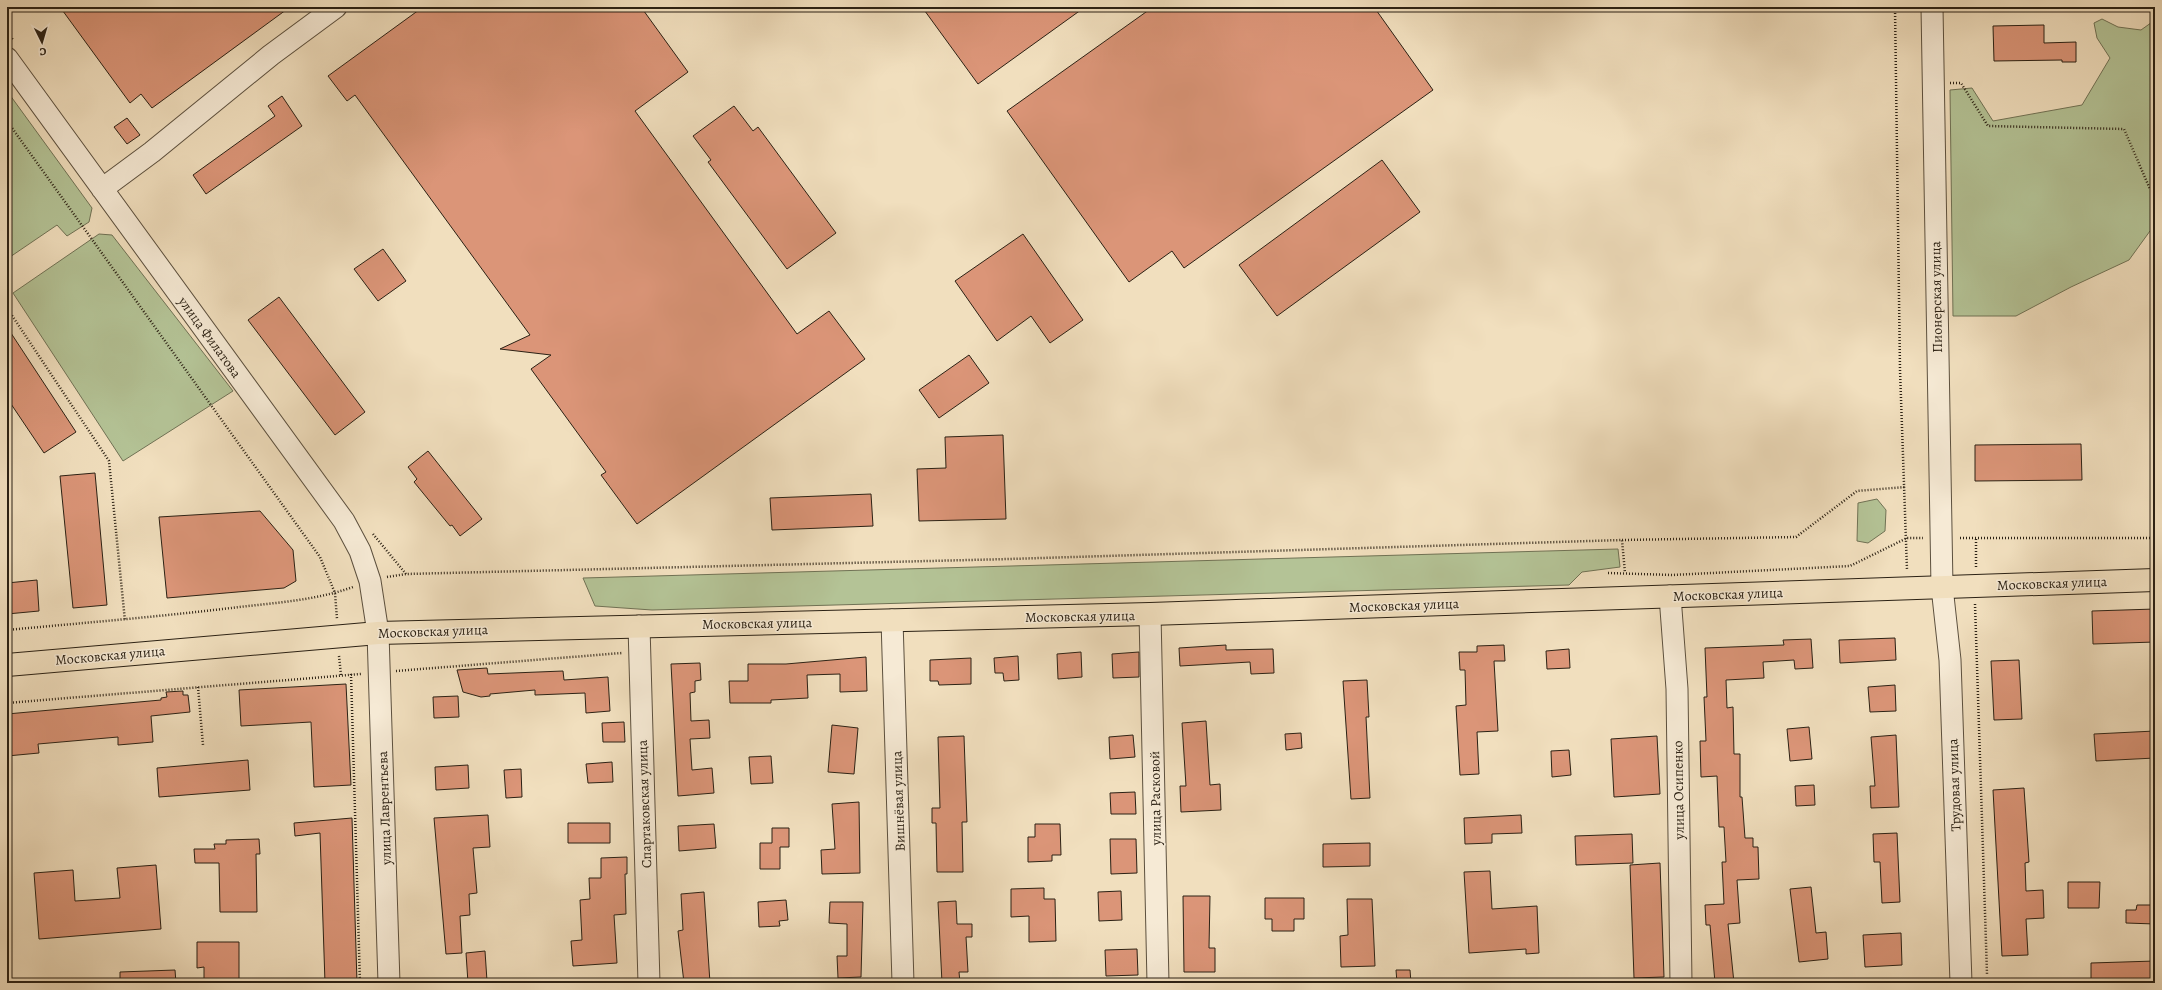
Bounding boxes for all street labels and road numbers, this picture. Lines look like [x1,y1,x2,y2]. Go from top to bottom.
street label: Пионерская улица [1926,240,1947,353]
street label: улица Филатова [173,292,246,382]
street label: Московская улица [1997,572,2108,595]
street label: Московская улица [1673,583,1784,606]
street label: Московская улица [1349,594,1460,617]
street label: Московская улица [1025,606,1136,627]
street label: Московская улица [702,613,813,634]
street label: Московская улица [378,620,489,643]
street label: Московская улица [54,641,166,670]
street label: Трудовая улица [1943,738,1966,832]
street label: Спартаковская улица [633,739,656,868]
street label: улица Осипенко [1668,740,1689,841]
street label: улица Лаврентьева [373,750,396,866]
street label: Вишнёвая улица [887,750,910,852]
street label: улица Расковой [1145,751,1166,846]

